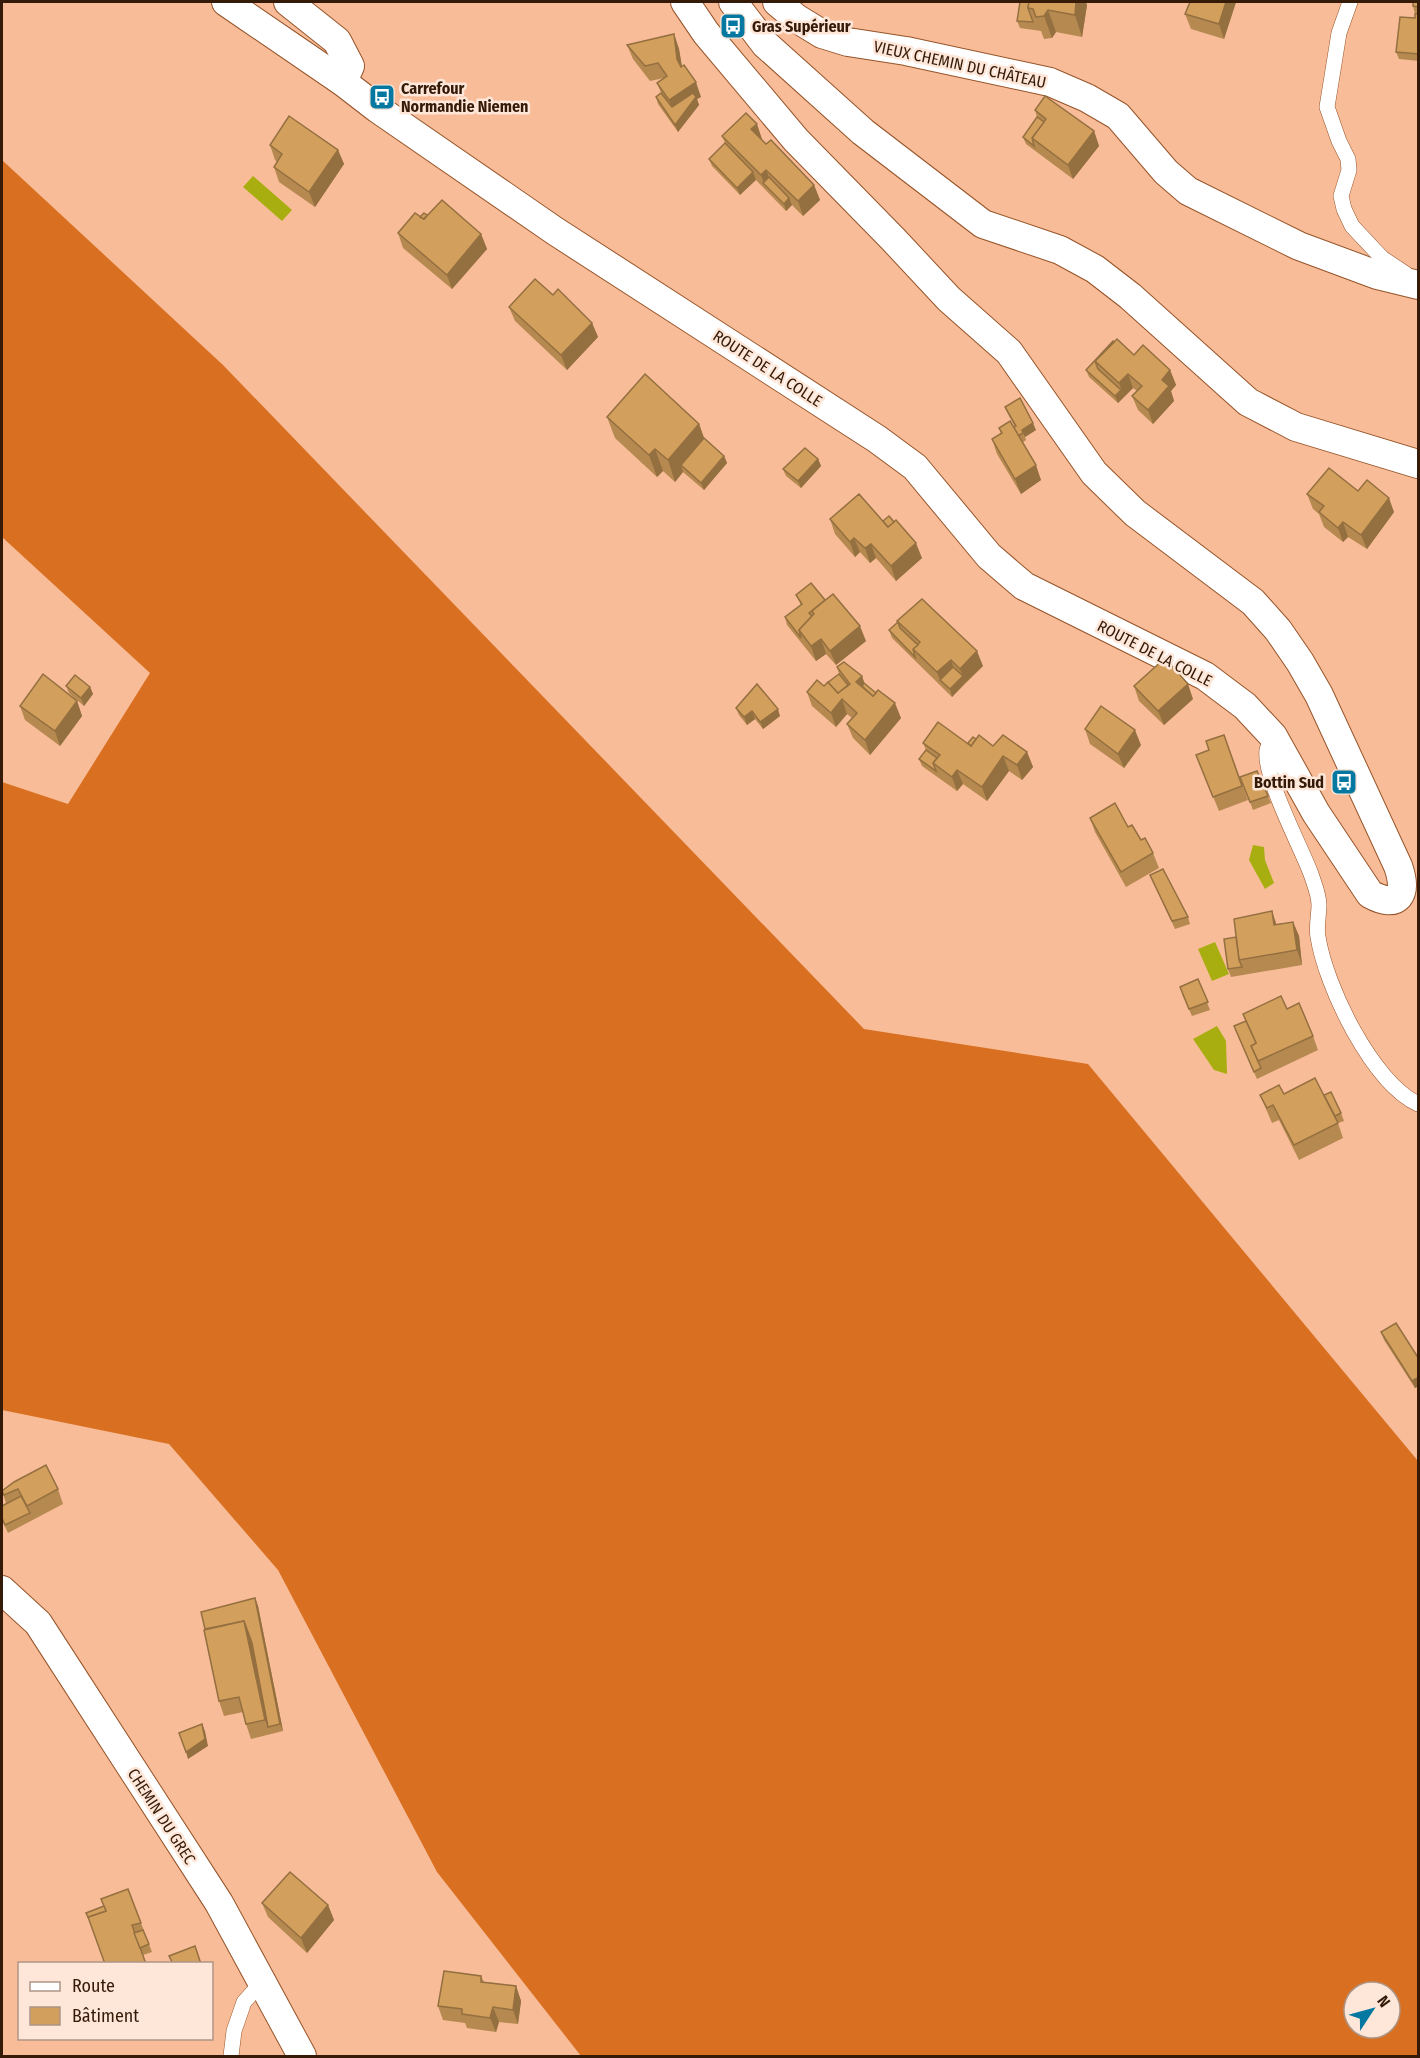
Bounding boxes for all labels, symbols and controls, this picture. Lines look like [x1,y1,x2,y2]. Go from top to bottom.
bus stop icon: Gras Supérieur [718,11,748,41]
place label: Gras Supérieur [752,17,851,36]
street label: VIEUX CHEMIN DU CHÂTEAU [872,37,1048,92]
place label: Carrefour Normandie Niemen [401,79,528,116]
bus stop icon: Carrefour Normandie Niemen [367,82,397,112]
street label: ROUTE DE LA COLLE [710,326,826,411]
street label: ROUTE DE LA COLLE [1094,616,1215,691]
bus stop icon: Bottin Sud [1329,767,1359,797]
place label: Bottin Sud [1254,773,1324,792]
street label: CHEMIN DU GREC [124,1765,200,1868]
legend [18,1962,213,2040]
text: Route [72,1975,115,1997]
north arrow [1342,1980,1402,2040]
text: N [1373,1992,1394,2011]
text: Bâtiment [72,2005,139,2027]

